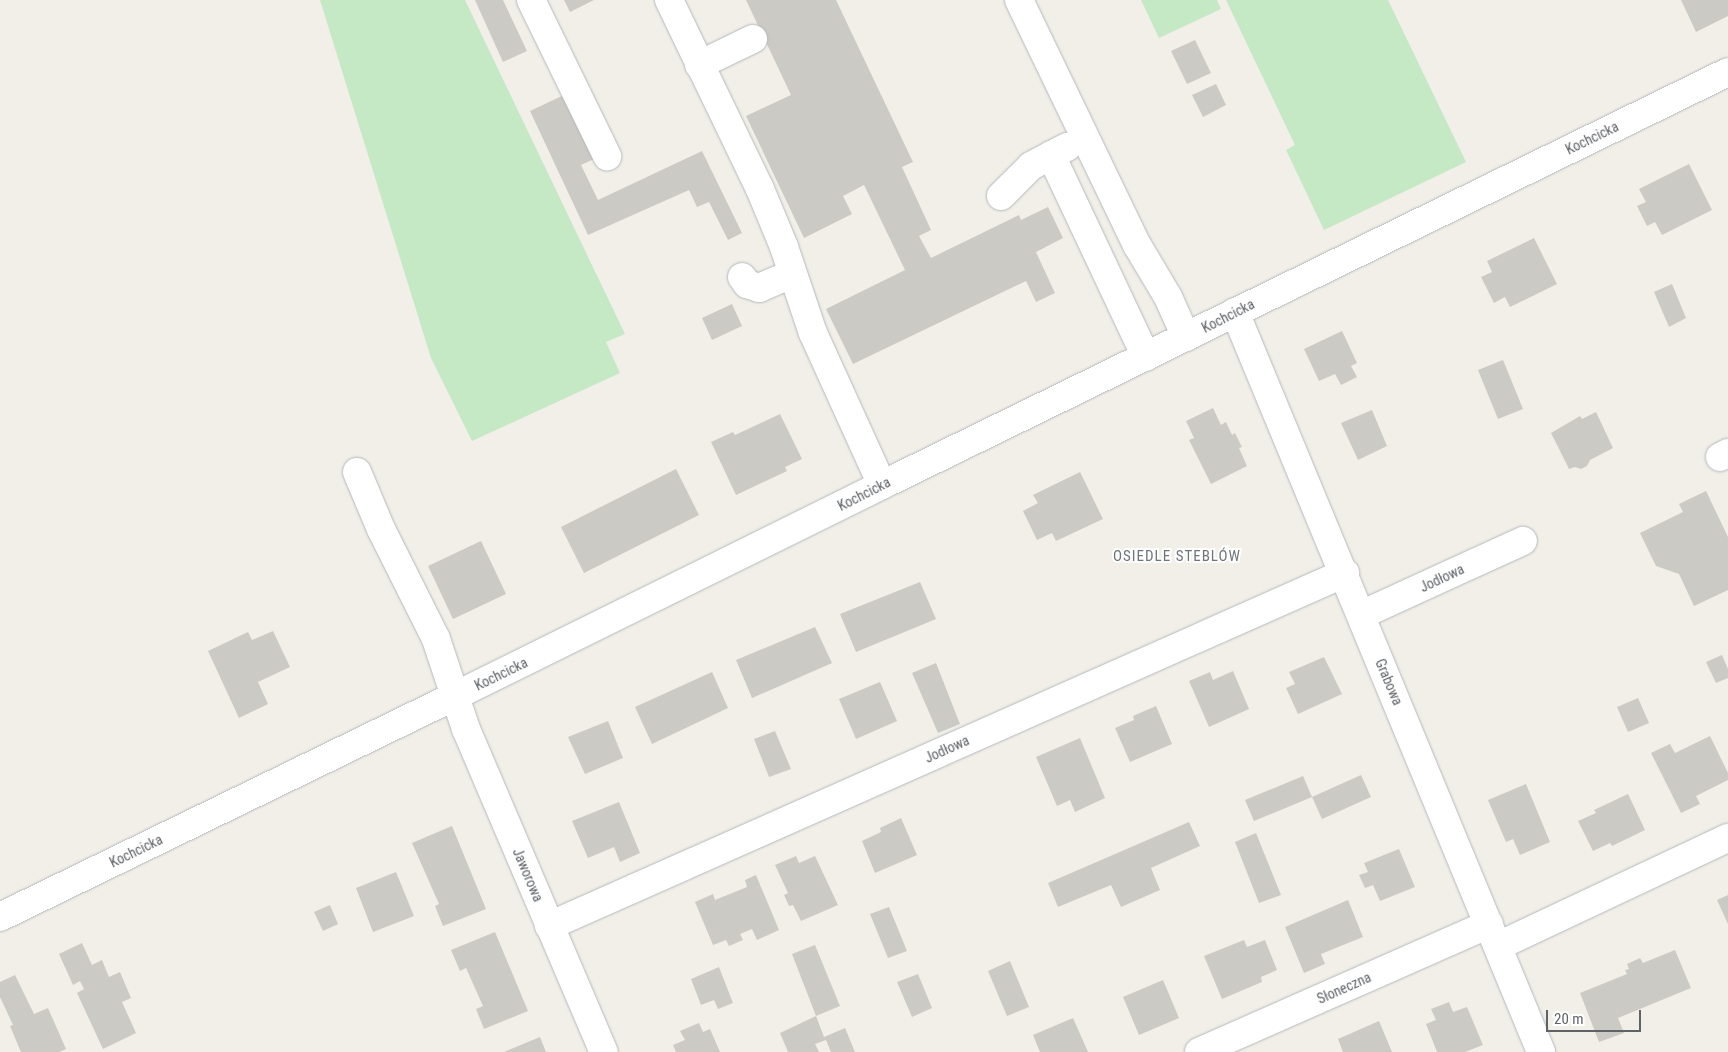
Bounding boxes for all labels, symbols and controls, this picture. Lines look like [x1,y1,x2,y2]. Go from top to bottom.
street label: Kochcicka [1563,118,1621,158]
street label: Kochcicka [1199,296,1257,336]
street label: Kochcicka [835,474,893,514]
district label: OSIEDLE STEBLÓW [1111,548,1243,566]
street label: Jodłowa [1417,560,1467,596]
street label: Kochcicka [472,654,530,694]
street label: Grabowa [1372,656,1406,708]
street label: Jodłowa [922,732,972,766]
street label: Kochcicka [107,831,165,871]
street label: Jaworowa [509,846,547,904]
street label: Słoneczna [1314,969,1374,1007]
scale bar [1548,1000,1643,1032]
text: 20 m [1554,1010,1584,1028]

